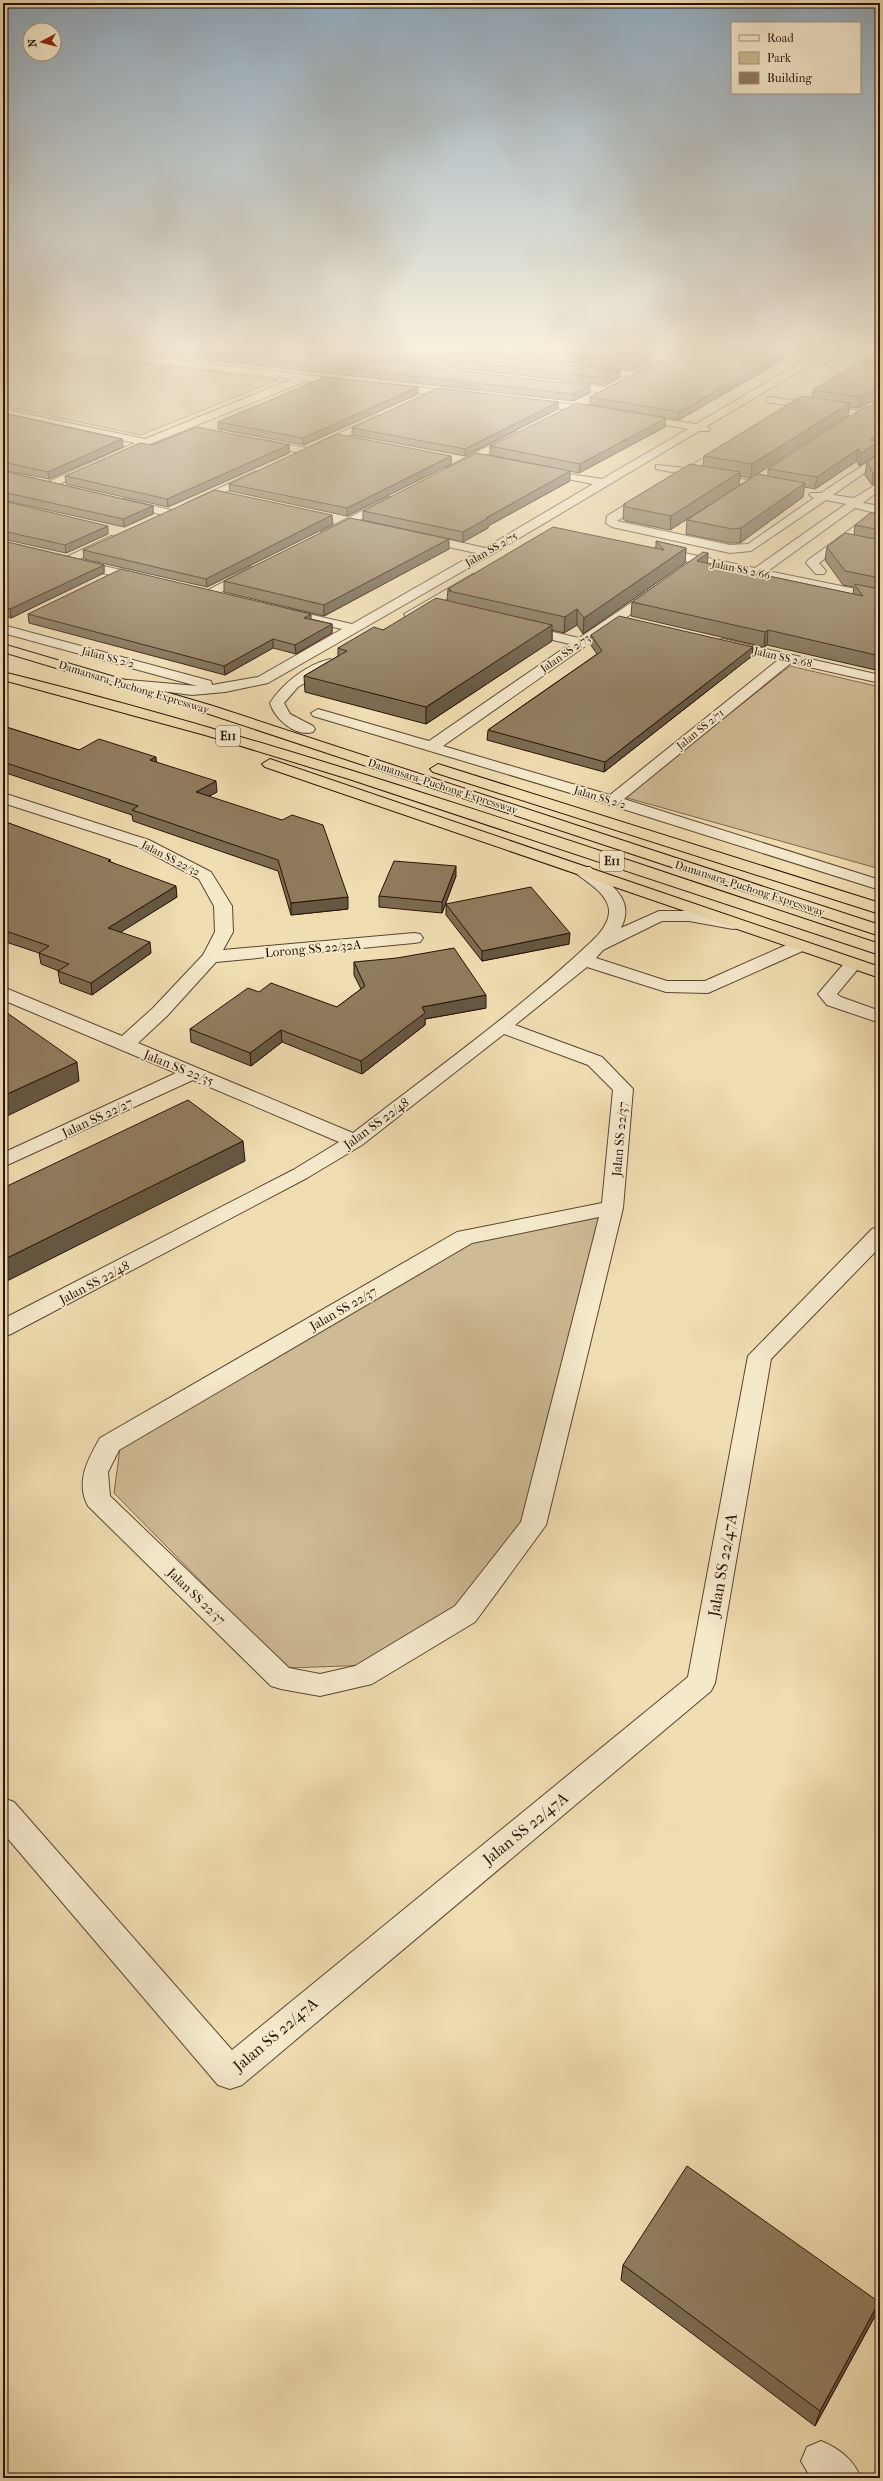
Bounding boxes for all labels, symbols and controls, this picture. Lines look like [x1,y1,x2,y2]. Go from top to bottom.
north arrow [22,22,62,62]
legend [731,22,861,94]
text: Road [767,31,794,45]
text: N [26,38,40,48]
text: Park [767,51,792,65]
text: Building [767,71,812,85]
street label: Jalan SS 2/75 [462,529,520,570]
street label: Jalan SS 2/66 [709,557,772,582]
street label: Jalan SS 2/73 [537,632,593,676]
street label: Jalan SS 2/2 [79,644,136,671]
street label: Jalan SS 2/68 [752,644,813,671]
street label: Damansara–Puchong Expressway [57,658,212,717]
street label: Jalan SS 2/71 [673,706,727,753]
road number: E11 [216,726,240,746]
street label: Damansara–Puchong Expressway [366,756,521,817]
street label: Jalan SS 2/2 [571,783,628,812]
street label: Jalan SS 22/32 [139,838,202,879]
road number: E11 [600,851,624,871]
street label: Damansara–Puchong Expressway [673,858,828,919]
street label: Lorong SS 22/32A [264,937,362,960]
street label: Jalan SS 22/35 [141,1046,216,1088]
street label: Jalan SS 22/27 [59,1095,135,1141]
street label: Jalan SS 22/48 [340,1095,412,1153]
street label: Jalan SS 22/37 [609,1101,630,1178]
street label: Jalan SS 22/48 [56,1258,132,1308]
street label: Jalan SS 22/37 [306,1283,379,1334]
street label: Jalan SS 22/47A [704,1511,741,1620]
street label: Jalan SS 22/37 [164,1564,229,1628]
street label: Jalan SS 22/47A [477,1788,572,1870]
street label: Jalan SS 22/47A [228,1993,322,2077]

